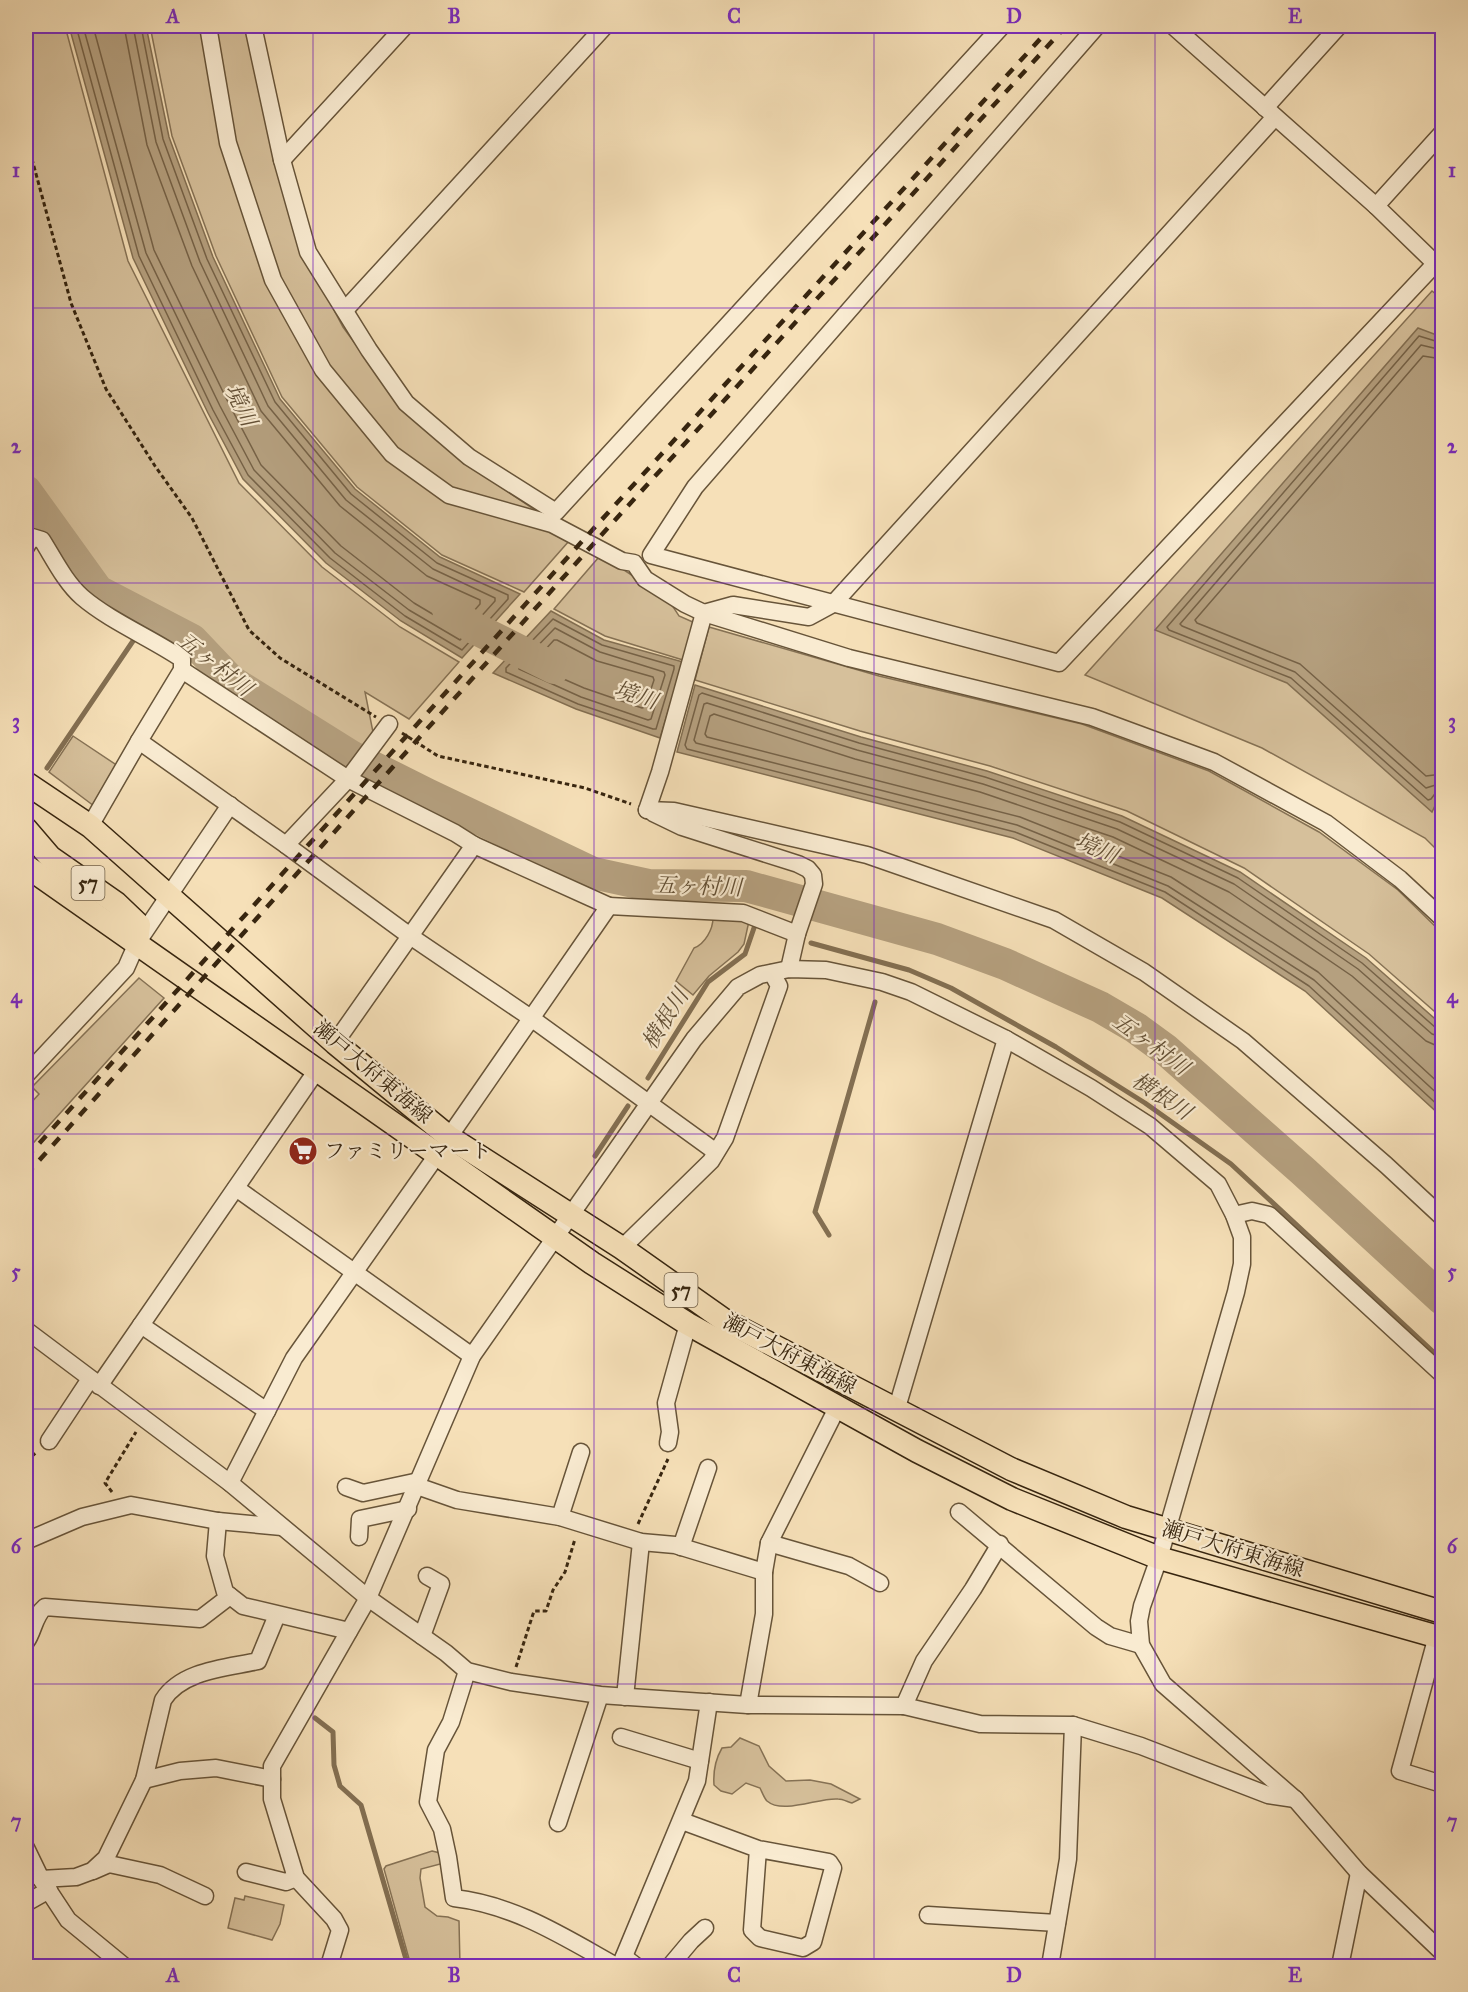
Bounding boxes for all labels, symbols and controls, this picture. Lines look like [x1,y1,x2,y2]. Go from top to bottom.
text: A [164,4,180,28]
text: B [447,4,461,28]
text: C [727,4,741,28]
text: D [1006,4,1022,28]
text: E [1288,4,1303,28]
text: 1 [12,158,20,182]
text: 1 [1448,158,1456,182]
water label: 境川 [219,379,264,432]
text: 2 [11,434,22,458]
text: 2 [1447,434,1458,458]
water label: 五ヶ村川 [172,626,260,703]
water label: 境川 [611,675,663,715]
text: 3 [12,709,20,734]
text: 3 [1448,709,1456,734]
water label: 境川 [1071,827,1124,870]
road number: 57 [72,866,104,900]
water label: 五ヶ村川 [654,871,744,901]
water label: 横根川 [636,982,695,1054]
text: 4 [10,984,22,1009]
text: 4 [1446,984,1458,1009]
water label: 五ヶ村川 [1107,1007,1196,1082]
street label: 瀬戸大府東海線 [308,1015,438,1129]
water label: 横根川 [1127,1066,1199,1127]
supermarket icon: ファミリーマート [287,1135,319,1167]
place label: ファミリーマート [324,1138,492,1164]
text: 5 [11,1259,21,1283]
text: 5 [1447,1259,1457,1283]
road number: 57 [664,1273,698,1307]
street label: 瀬戸大府東海線 [719,1308,861,1400]
street label: 瀬戸大府東海線 [1159,1515,1307,1583]
text: 6 [11,1534,23,1558]
text: 6 [1447,1534,1459,1558]
text: 7 [11,1809,22,1833]
text: 7 [1447,1809,1458,1833]
text: A [164,1963,180,1987]
text: B [447,1963,461,1987]
text: C [727,1963,741,1987]
text: D [1006,1963,1022,1987]
text: E [1288,1963,1303,1987]

